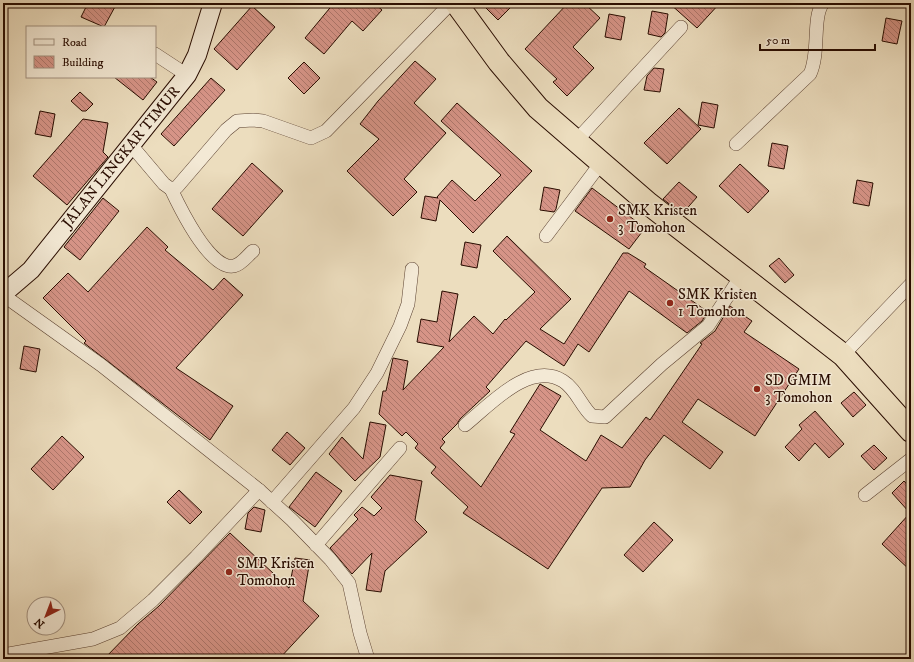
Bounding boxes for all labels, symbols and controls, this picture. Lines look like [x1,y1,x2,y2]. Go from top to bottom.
legend [26,26,156,78]
scale bar [760,26,875,52]
text: 50 m [766,33,790,48]
text: Road [62,35,87,50]
text: Building [62,55,103,70]
street label: JALAN LINGKAR TIMUR [57,82,184,233]
place label: SMK Kristen 3 Tomohon [618,201,697,237]
marker: SMK Kristen 3 Tomohon [605,214,615,224]
place label: SMK Kristen 1 Tomohon [678,285,757,321]
marker: SMK Kristen 1 Tomohon [665,298,675,308]
place label: SD GMIM 3 Tomohon [765,371,832,407]
marker: SD GMIM 3 Tomohon [752,384,762,394]
place label: SMP Kristen Tomohon [237,554,315,590]
marker: SMP Kristen Tomohon [224,567,234,577]
north arrow [26,596,66,636]
text: N [32,614,48,631]

